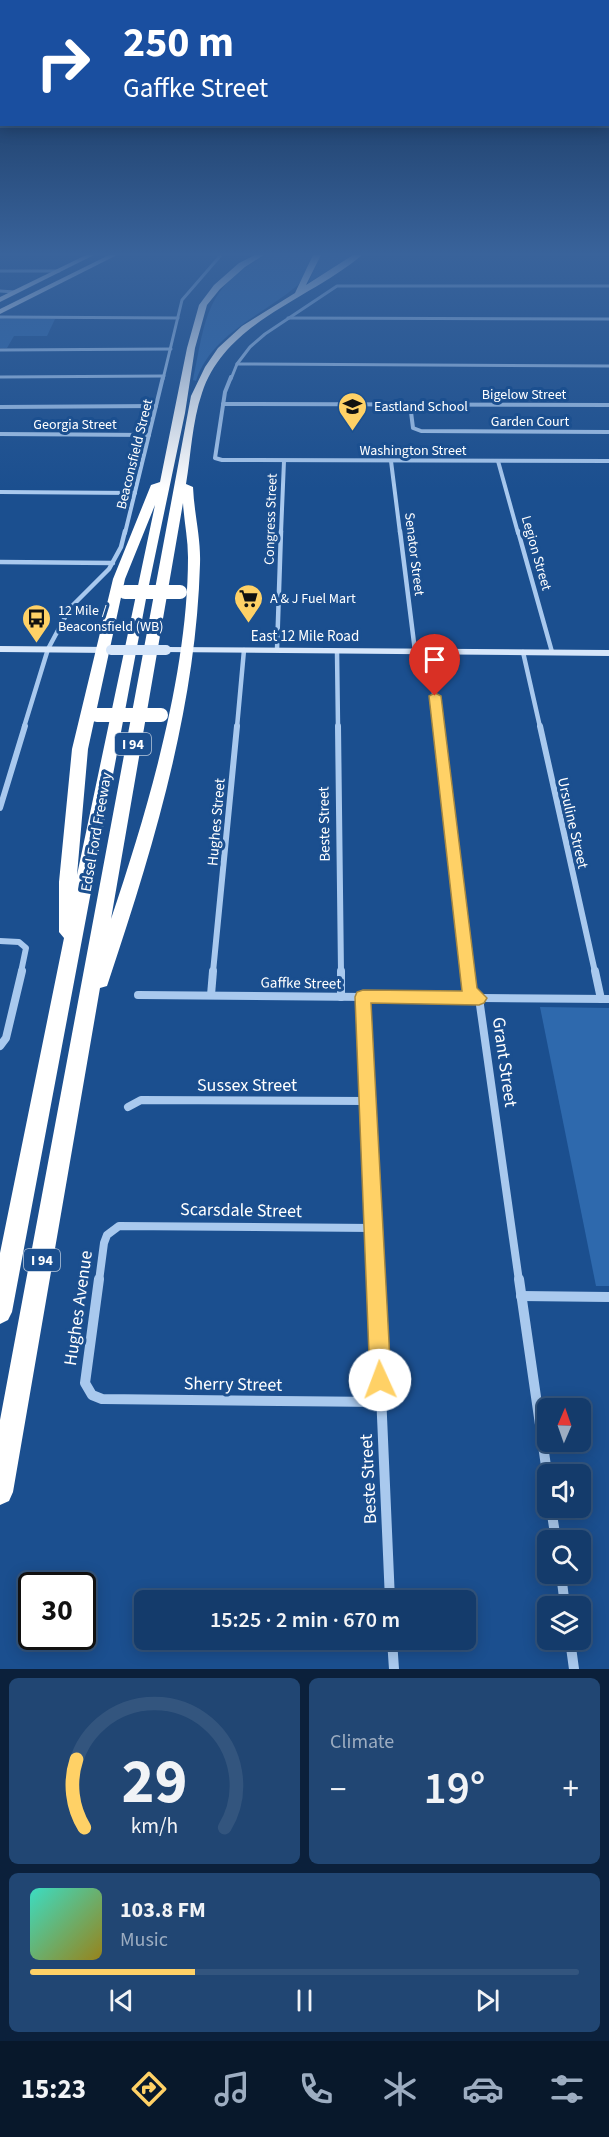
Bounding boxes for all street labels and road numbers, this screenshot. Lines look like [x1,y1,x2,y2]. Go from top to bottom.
street label: Bigelow Street [482,385,567,405]
street label: Beaconsfield Street [112,397,158,511]
street label: Garden Court [491,412,569,432]
street label: Georgia Street [33,415,117,435]
street label: Washington Street [359,441,467,461]
street label: Congress Street [259,473,283,565]
street label: Senator Street [399,511,429,597]
street label: Legion Street [516,513,556,593]
street label: East 12 Mile Road [251,626,359,647]
road number: I 94 [115,733,151,755]
street label: Edsel Ford Freeway [76,771,117,893]
street label: Ursuline Street [552,775,593,871]
street label: Hughes Street [202,777,231,867]
street label: Beste Street [313,786,336,862]
street label: Gaffke Street [260,972,341,995]
street label: Grant Street [486,1015,523,1109]
street label: Sussex Street [197,1073,297,1098]
street label: Scarsdale Street [180,1197,302,1224]
road number: I 94 [24,1249,60,1271]
street label: Hughes Avenue [58,1249,99,1367]
street label: Sherry Street [184,1371,282,1398]
street label: Beste Street [354,1433,383,1525]

